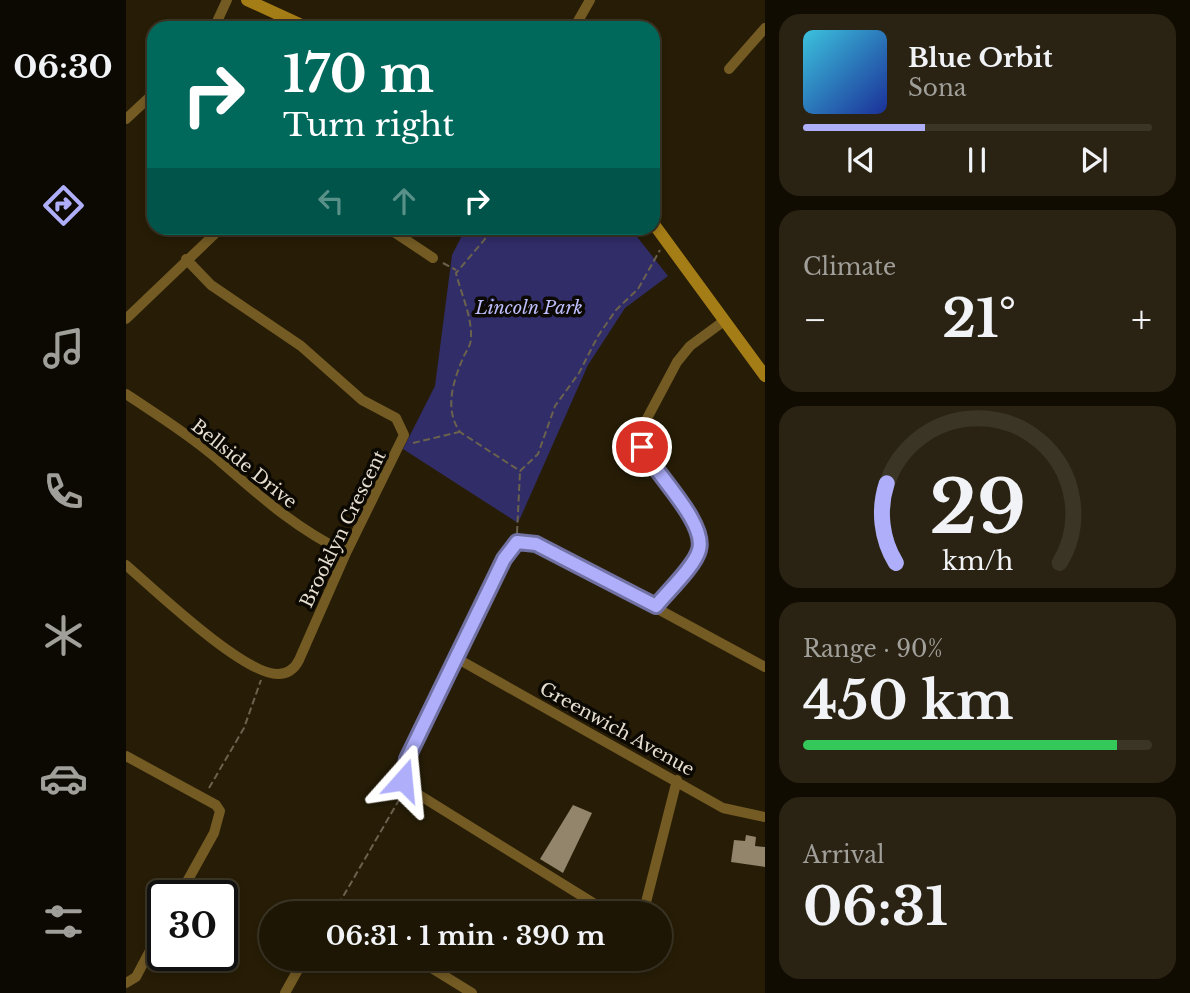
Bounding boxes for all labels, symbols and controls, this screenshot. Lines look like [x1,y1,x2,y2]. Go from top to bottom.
text: Blue Orbit [908,42,1053,74]
text: 170 m [283,44,434,105]
text: 06:30 [13,47,113,87]
icon: right [168,49,259,140]
text: Sona [908,74,966,102]
text: Turn right [283,105,454,145]
icon: previous [842,141,880,179]
icon: pause [958,141,996,179]
icon: next [1075,141,1113,179]
icon: directions [39,181,88,230]
icon: left [312,182,350,220]
icon: ahead [385,182,423,220]
icon: right [458,182,496,220]
text: Climate [803,253,896,281]
text: 21° [942,287,1016,351]
text: − [803,296,827,343]
text: + [1131,296,1152,343]
park label: Lincoln Park [474,297,583,319]
icon: music [39,324,88,373]
street label: Bellside Drive [187,415,301,513]
pin [612,417,672,477]
icon: arrive [623,428,661,466]
street label: Brooklyn Crescent [295,447,391,611]
text: 29 [929,462,1026,553]
icon: phone [39,467,88,516]
text: km/h [942,545,1013,576]
icon: climate [39,611,88,660]
text: Range · 90% [803,635,943,663]
text: 450 km [803,669,1014,733]
street label: Greenwich Avenue [536,677,698,781]
position arrow [366,743,440,817]
icon: car [39,754,88,803]
text: Arrival [803,841,884,869]
text: 06:31 [803,875,948,939]
speed limit sign: 30 [147,880,238,971]
icon: filters [39,897,88,946]
text: 06:31 · 1 min · 390 m [326,920,605,952]

